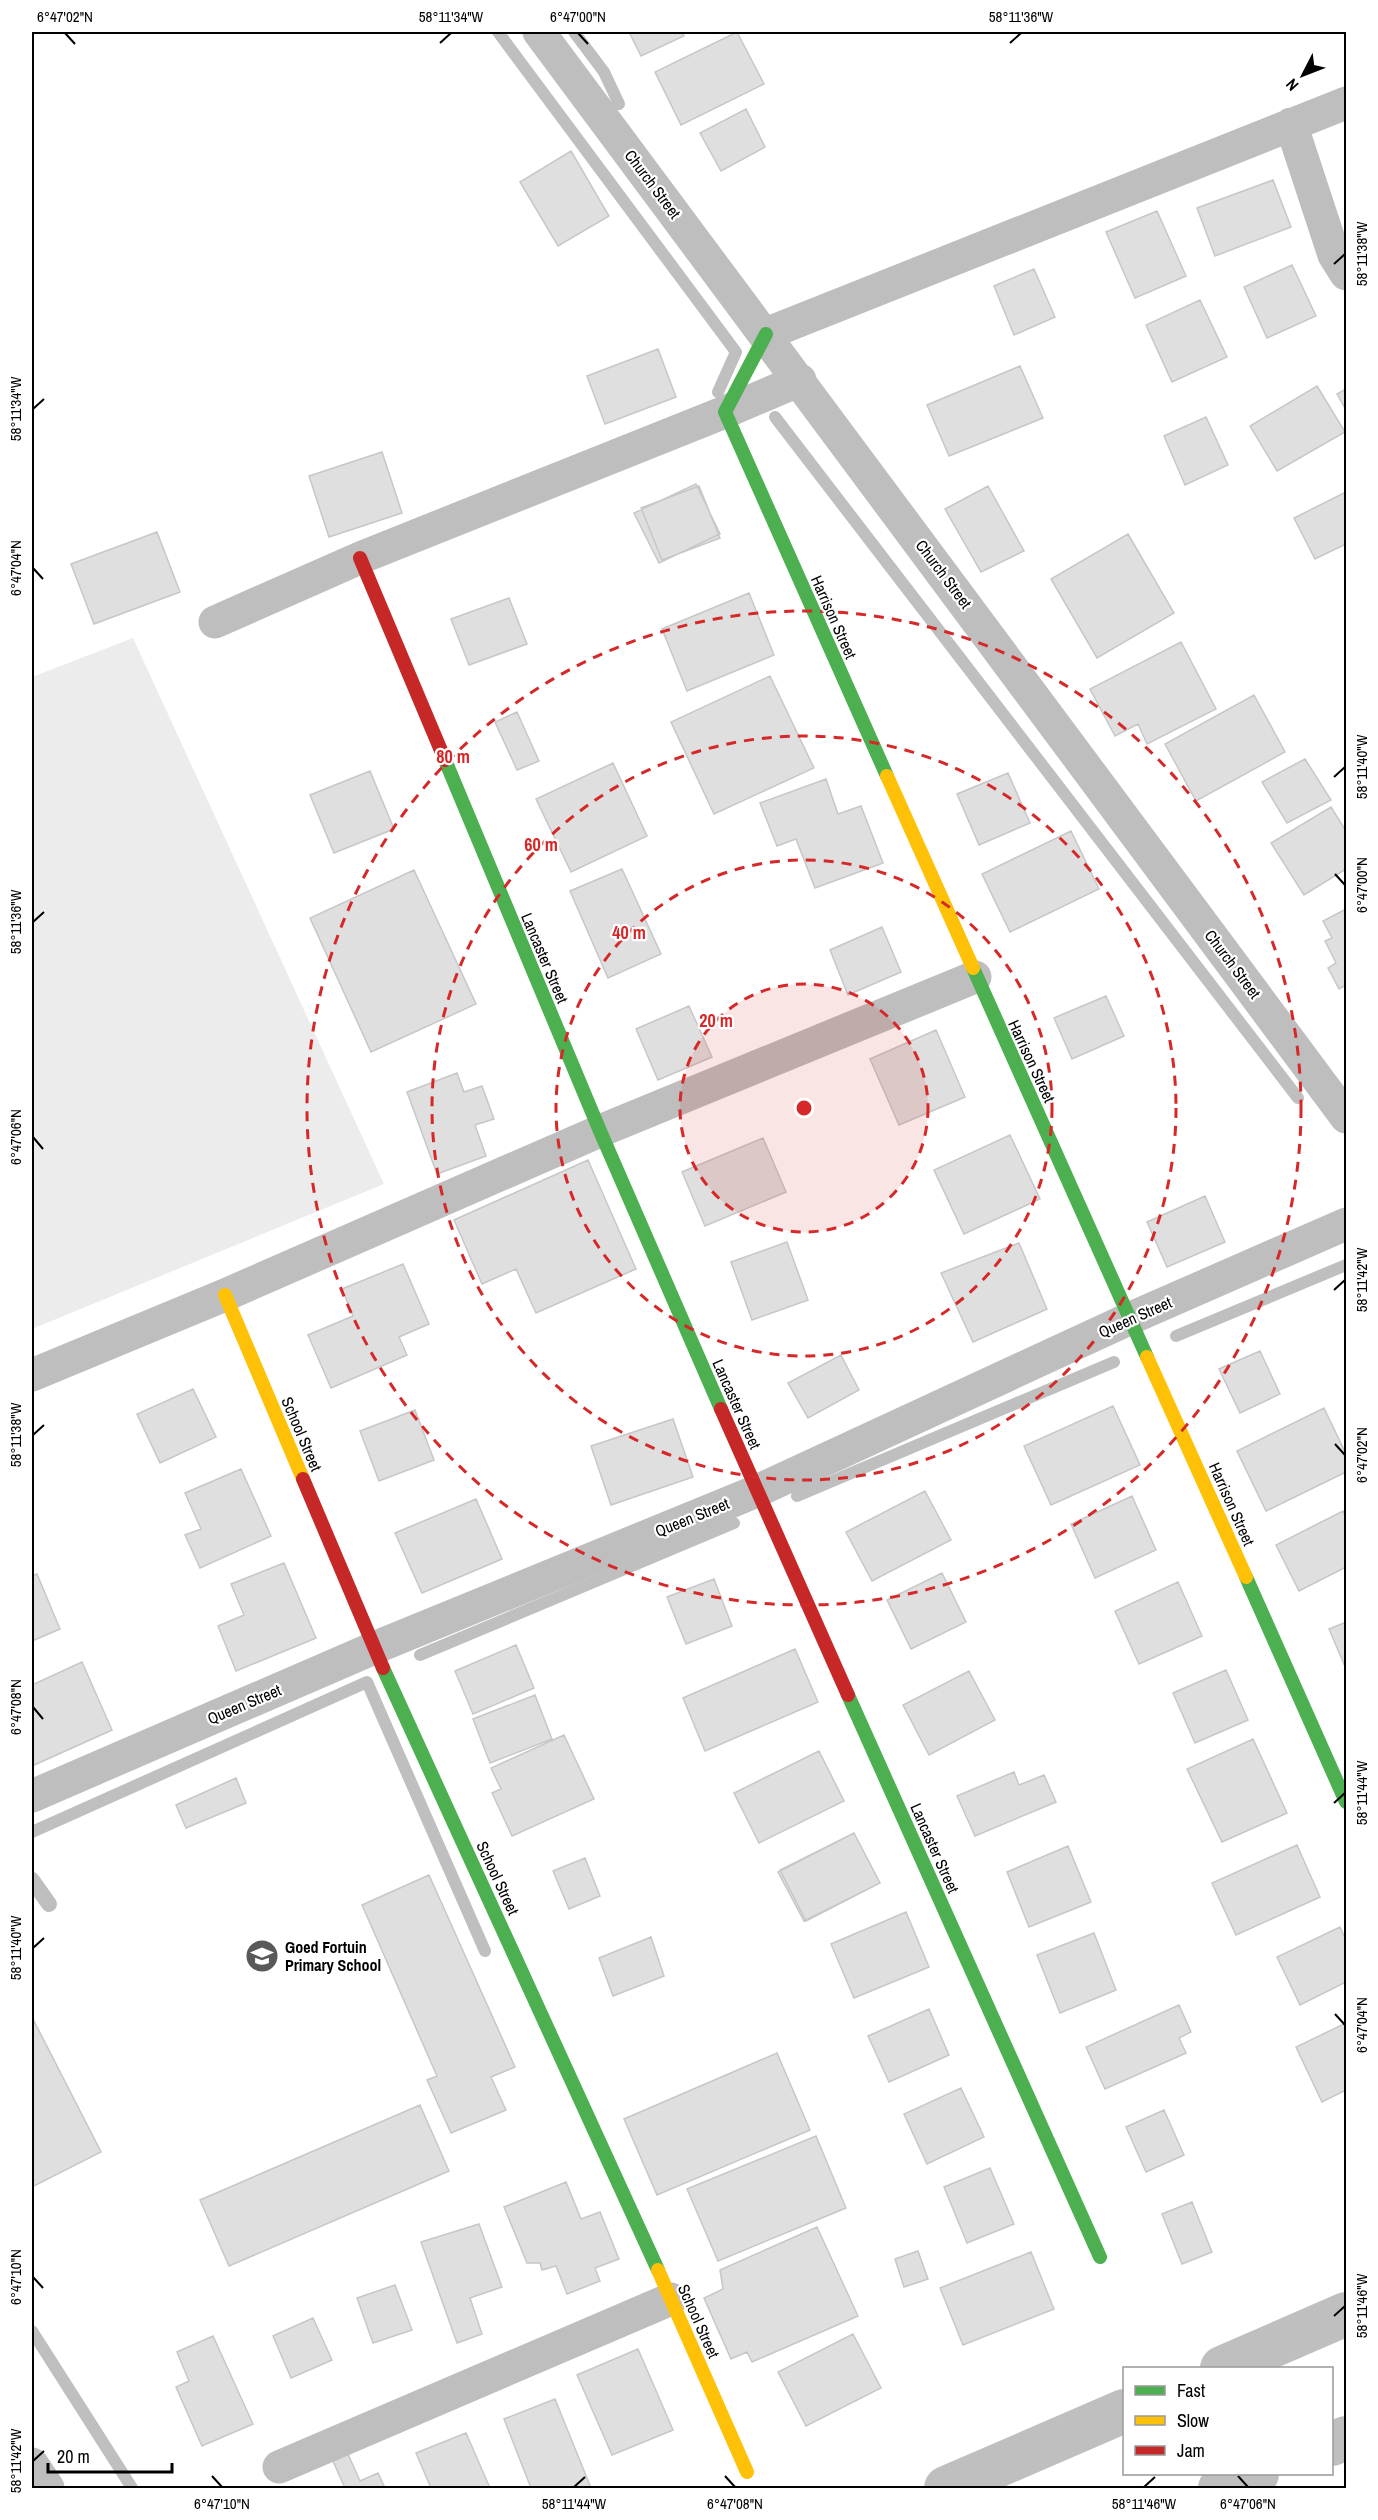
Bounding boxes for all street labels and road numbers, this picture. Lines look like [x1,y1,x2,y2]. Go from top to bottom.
street label: Church Street [620,145,686,223]
street label: Church Street [911,535,977,613]
street label: Harrison Street [806,572,862,662]
street label: Lancaster Street [516,909,574,1007]
street label: Church Street [1200,925,1266,1003]
street label: Harrison Street [1003,1016,1061,1106]
street label: Queen Street [1095,1291,1175,1343]
street label: Lancaster Street [707,1356,767,1453]
street label: School Street [276,1393,328,1475]
street label: Harrison Street [1204,1459,1260,1549]
street label: Queen Street [652,1492,733,1542]
street label: Queen Street [204,1678,285,1729]
street label: Lancaster Street [905,1800,965,1897]
street label: School Street [471,1838,525,1919]
street label: School Street [673,2281,725,2362]

